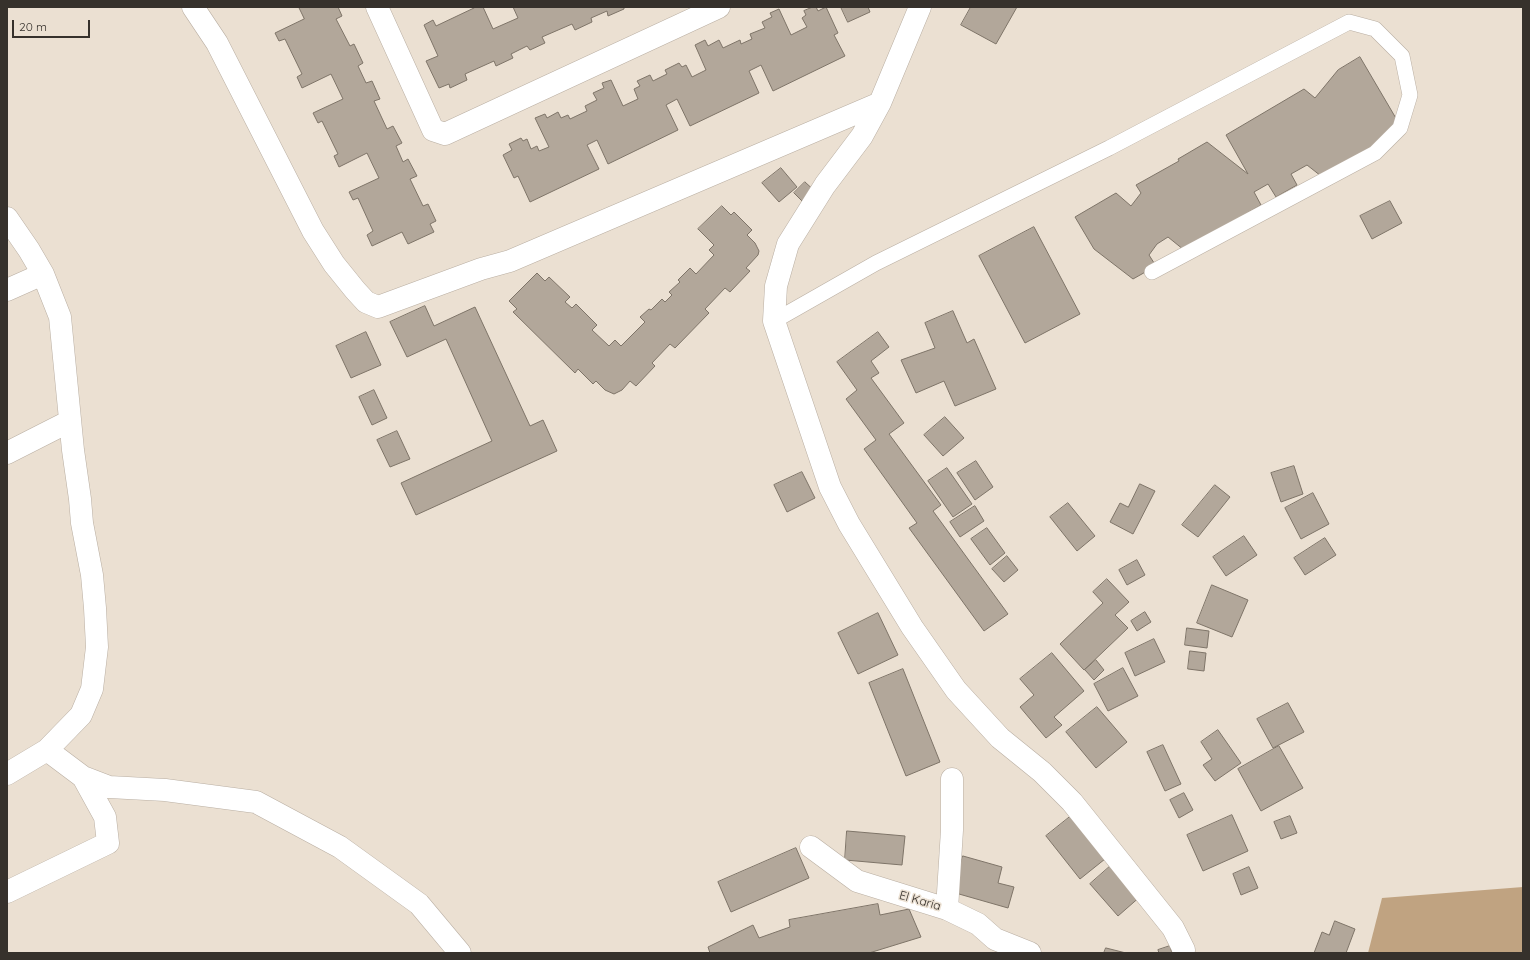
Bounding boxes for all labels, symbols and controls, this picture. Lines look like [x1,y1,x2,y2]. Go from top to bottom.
scale bar [14,12,92,38]
text: 20 m [19,19,47,34]
street label: El Karia [898,888,942,914]

